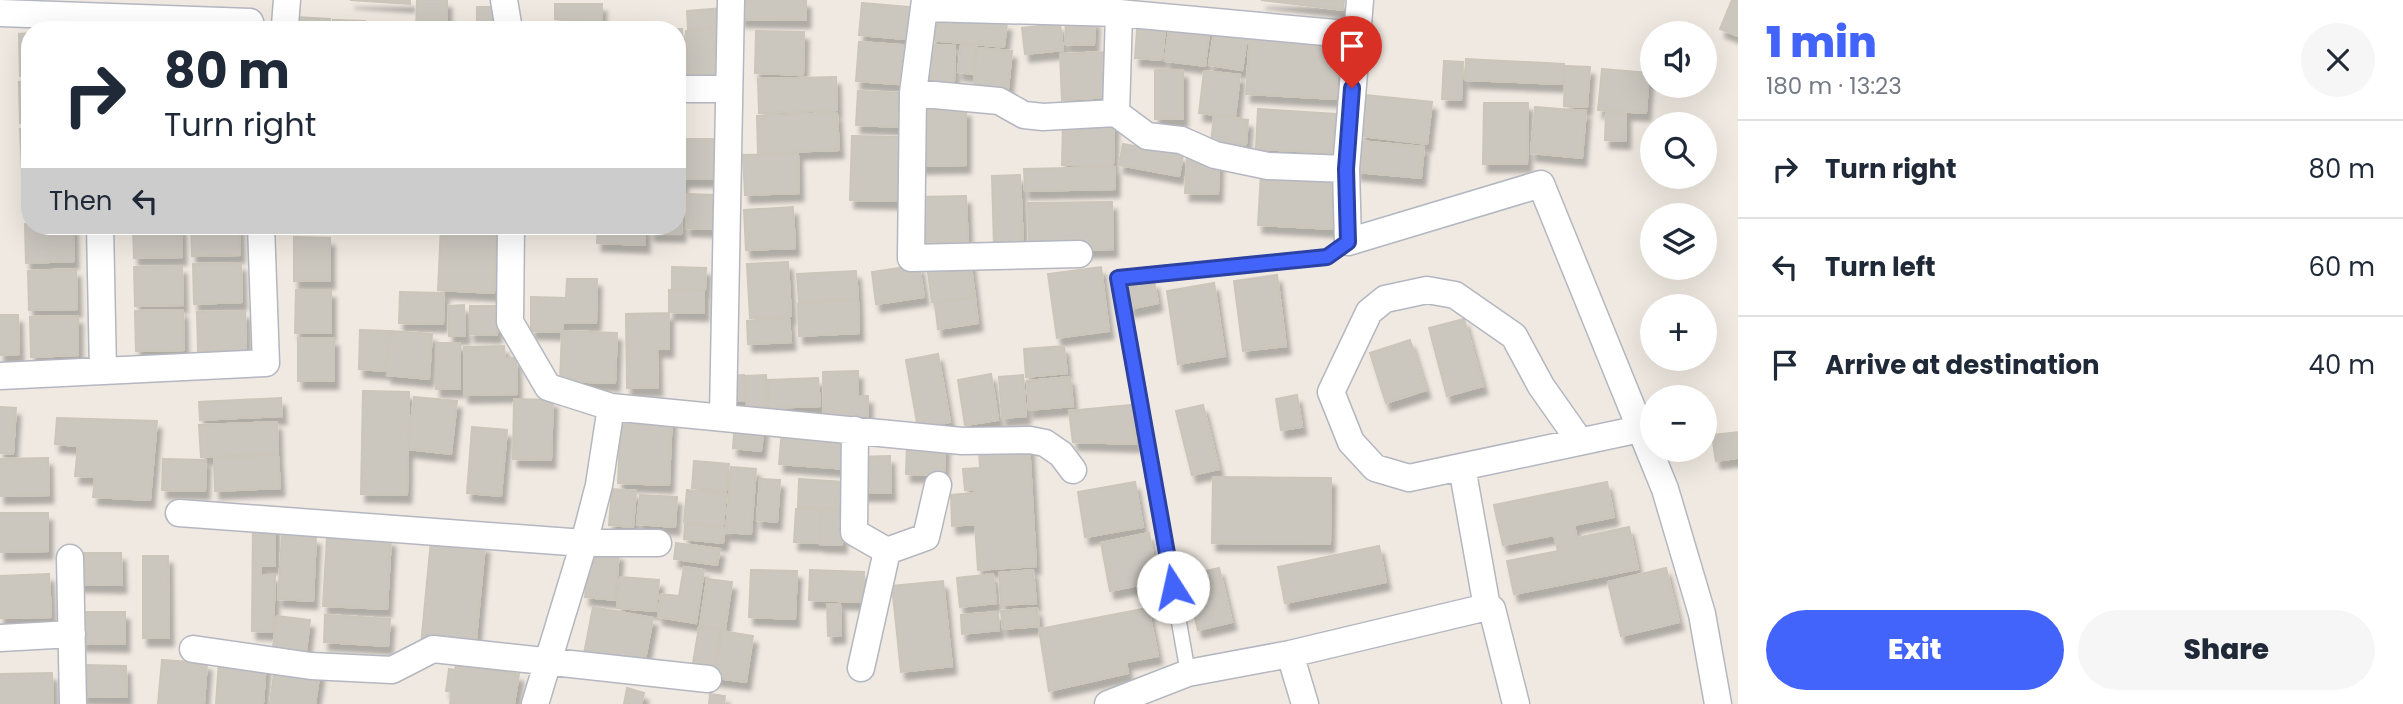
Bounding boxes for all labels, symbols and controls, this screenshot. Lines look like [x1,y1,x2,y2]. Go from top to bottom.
text: 1 min [1766,13,1877,72]
pin [1322,16,1382,88]
map controls [1640,21,1717,462]
button: sound [1640,21,1717,98]
button: close [2301,23,2375,97]
icon: arrive [1333,27,1371,65]
text: 80 m [164,37,290,105]
icon: right [49,49,140,140]
text: 180 m · 13:23 [1766,70,1902,102]
text: Turn right [164,102,316,147]
button: search [1640,112,1717,189]
icon: right [1766,150,1804,188]
text: Turn right [1825,151,1957,187]
text: 80 m [2309,151,2375,187]
icon: left [126,182,164,220]
text: Then [49,183,112,219]
button: layers [1640,203,1717,280]
icon: left [1766,248,1804,286]
text: Turn left [1825,249,1936,285]
text: 60 m [2308,249,2375,285]
button: + [1640,294,1717,371]
icon: arrive [1766,346,1804,384]
text: Arrive at destination [1825,347,2100,383]
text: 40 m [2309,347,2375,383]
button: − [1640,385,1717,462]
position arrow [1136,550,1210,624]
button: Exit [1766,610,2064,690]
button: Share [2078,610,2375,690]

